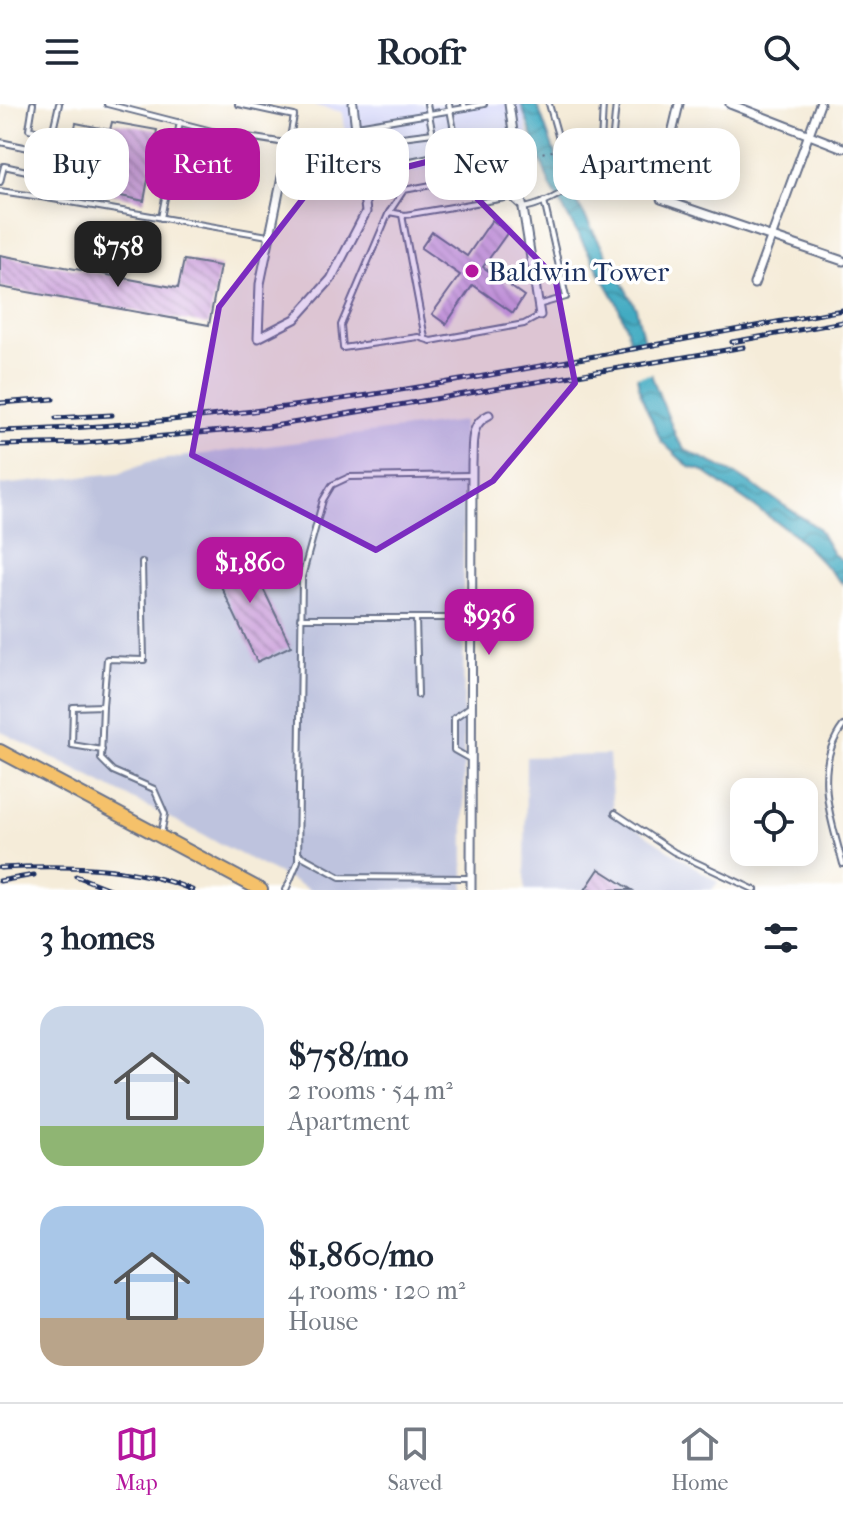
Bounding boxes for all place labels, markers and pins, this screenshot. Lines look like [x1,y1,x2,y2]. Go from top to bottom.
pin: $758 [71,221,165,289]
place label: Baldwin Tower [488,255,669,288]
marker: Baldwin Tower [463,262,481,280]
pin: $1,860 [185,537,315,605]
pin: $936 [442,589,536,657]

